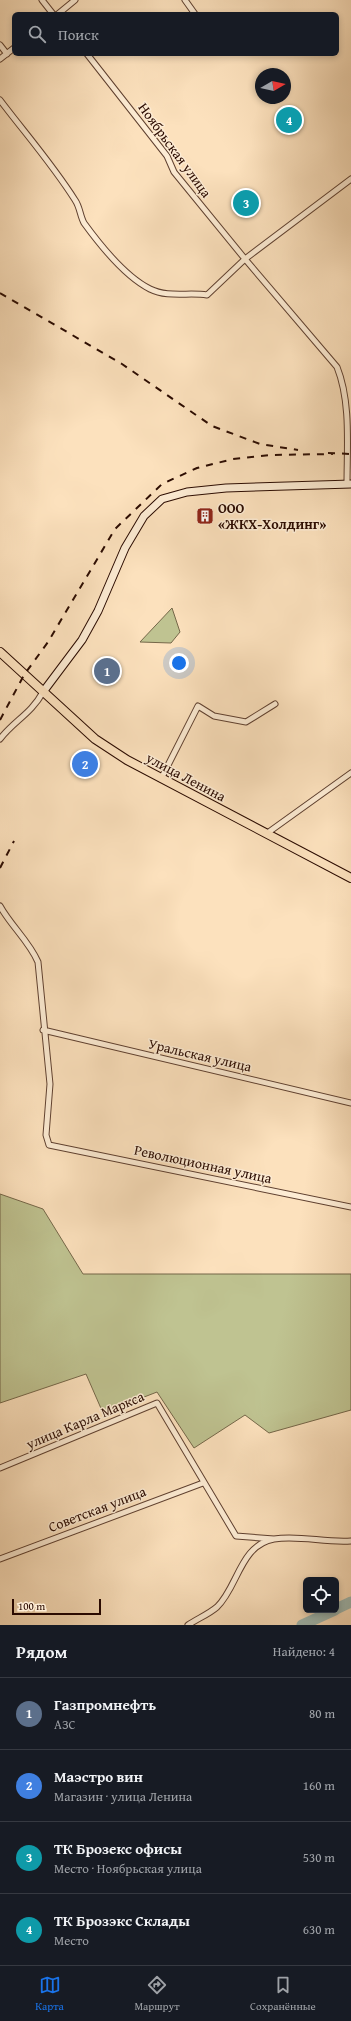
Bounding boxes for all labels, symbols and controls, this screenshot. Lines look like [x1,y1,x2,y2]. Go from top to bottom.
search box [12,12,339,56]
icon: search [26,23,48,45]
text: Поиск [58,24,99,45]
north arrow [255,68,291,104]
street label: Ноябрьская улица [134,98,217,202]
pin: 4 [276,105,302,135]
pin: 3 [233,188,259,218]
place label: ООО «ЖКХ-Холдинг» [218,498,326,534]
building icon: ООО «ЖКХ-Холдинг» [195,506,215,526]
your location [169,653,189,673]
pin: 1 [94,656,120,686]
street label: улица Ленина [142,747,230,807]
pin: 2 [72,749,98,779]
street label: Уральская улица [146,1033,254,1077]
street label: Революционная улица [132,1140,274,1188]
street label: улица Карла Маркса [22,1386,147,1454]
street label: Советская улица [45,1481,149,1537]
map controls [303,1577,339,1613]
button: locate [303,1577,339,1613]
scale bar [12,1597,101,1616]
text: 100 m [18,1598,45,1614]
text: Рядом [16,1639,67,1664]
text: Найдено: 4 [273,1642,335,1661]
text: Газпромнефть [54,1694,156,1715]
text: 1 [26,1704,32,1723]
text: 80 m [309,1704,335,1723]
text: АЗС [54,1715,76,1734]
text: Маэстро вин [54,1766,143,1787]
text: 2 [26,1776,32,1795]
text: 160 m [303,1776,335,1795]
text: Магазин · улица Ленина [54,1787,192,1806]
text: ТК Брозекс офисы [54,1838,182,1859]
text: 3 [26,1848,32,1867]
text: 530 m [303,1848,335,1867]
text: Место · Ноябрьская улица [54,1859,202,1878]
text: ТК Брозэкс Склады [54,1910,190,1931]
text: 4 [26,1920,32,1939]
text: 630 m [303,1920,335,1939]
text: Место [54,1931,89,1950]
tab: Карта [35,1974,64,2014]
tab: Маршрут [134,1974,179,2014]
tab: Сохранённые [250,1974,316,2014]

